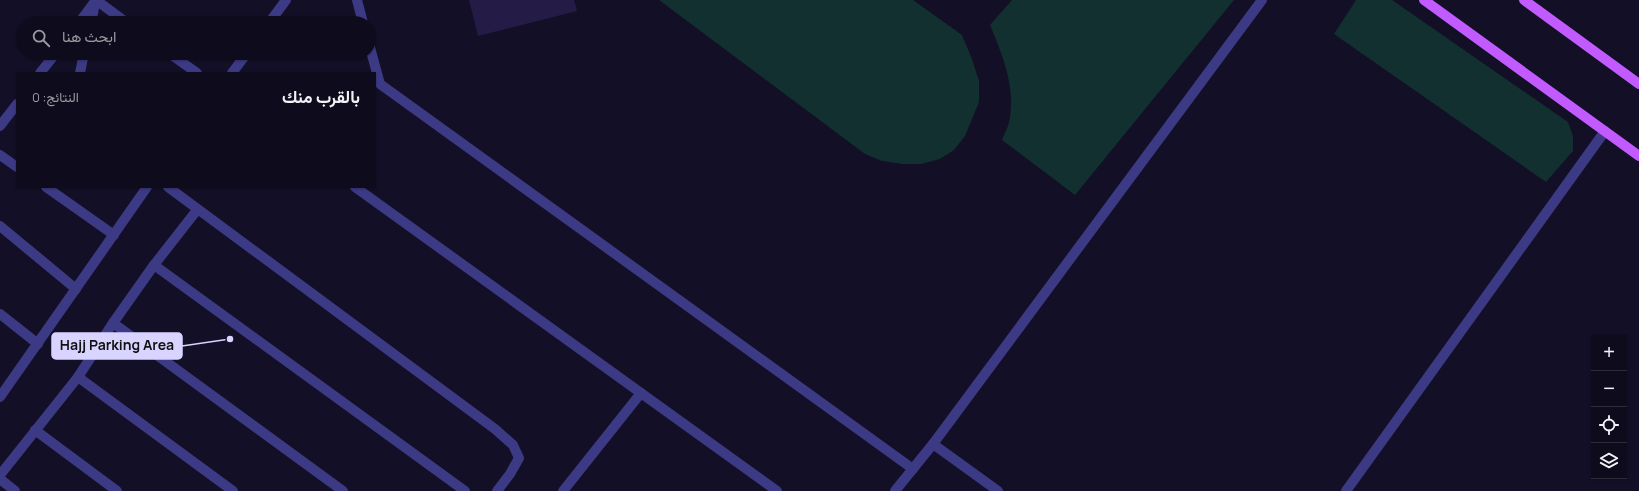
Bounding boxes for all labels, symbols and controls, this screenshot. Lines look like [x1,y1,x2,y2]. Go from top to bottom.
search box [16,16,376,60]
text: ابحث هنا [62,26,116,47]
icon: search [30,27,52,49]
text: بالقرب منك [282,85,360,108]
text: النتائج: 0 [32,88,79,106]
callout: Hajj Parking Area [52,333,182,359]
text: Hajj Parking Area [60,335,174,354]
map controls [1591,335,1627,479]
button: + [1591,335,1627,371]
button: − [1591,371,1627,407]
button: locate [1591,407,1627,443]
button: layers [1591,443,1627,479]

